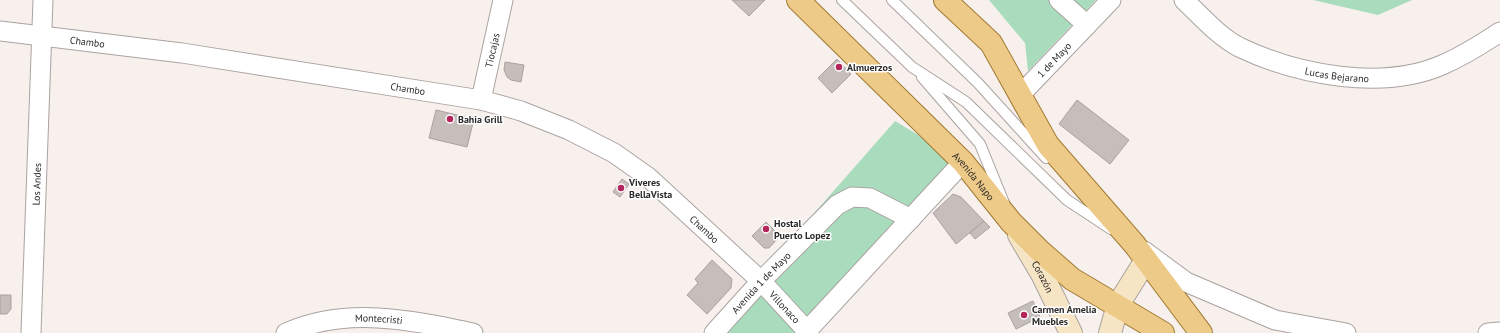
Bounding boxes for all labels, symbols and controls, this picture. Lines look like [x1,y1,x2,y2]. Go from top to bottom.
street label: Tiocajas [482,32,503,69]
street label: Chambo [69,33,105,51]
street label: 1 de Mayo [1034,40,1074,80]
place label: Almuerzos [847,61,892,74]
marker: Almuerzos [834,62,844,72]
street label: Lucas Bejarano [1304,64,1369,85]
street label: Chambo [389,80,426,98]
place label: Bahia Grill [458,113,503,126]
marker: Bahia Grill [445,114,455,124]
street label: Avenida Napo [950,149,997,203]
street label: Los Andes [30,163,44,206]
place label: Viveres BellaVista [628,176,672,201]
marker: Viveres BellaVista [616,183,626,193]
street label: Chambo [687,213,721,246]
place label: Hostal Puerto Lopez [774,217,831,242]
marker: Hostal Puerto Lopez [761,224,771,234]
street label: Avenida 1 de Mayo [729,249,794,316]
street label: Corazón [1029,259,1056,295]
street label: Villonaco [766,287,803,326]
place label: Carmen Amelia Muebles [1032,303,1096,328]
marker: Carmen Amelia Muebles [1019,310,1029,320]
street label: Montecristi [355,312,404,327]

